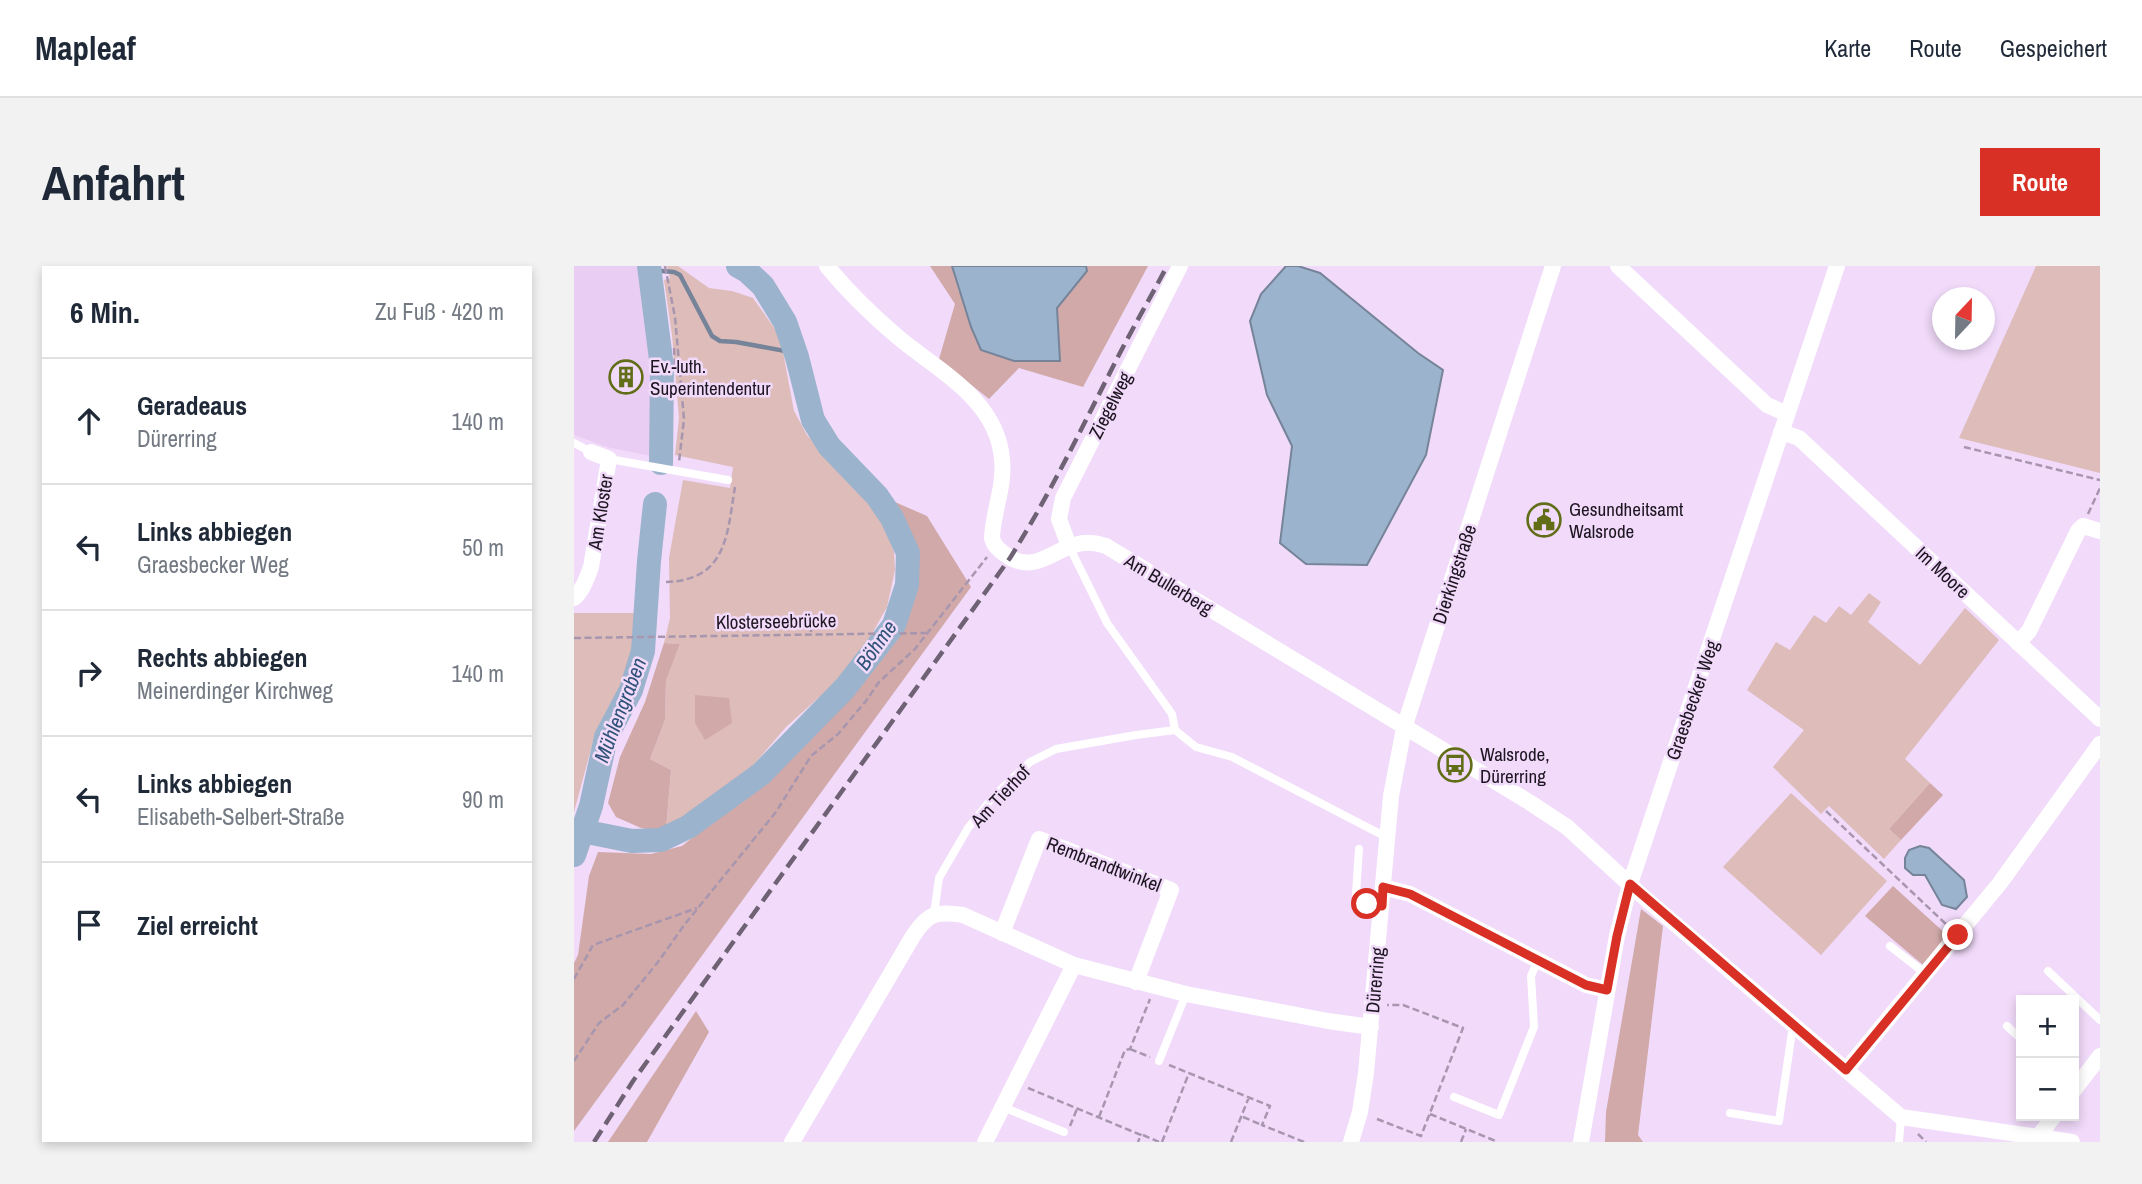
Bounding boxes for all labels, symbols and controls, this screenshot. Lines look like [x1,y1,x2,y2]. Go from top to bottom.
text: Mapleaf [35,26,136,70]
text: Karte [1824,32,1871,64]
text: Route [1909,32,1962,64]
text: Gespeichert [2000,32,2107,64]
button: Route [1980,148,2100,216]
text: Anfahrt [42,149,185,215]
north arrow [1932,287,1995,350]
text: 6 Min. [70,292,140,332]
text: Zu Fuß · 420 m [375,296,504,327]
place label: Ev.-luth. Superintendentur [650,353,771,401]
building icon: Ev.-luth. Superintendentur [607,358,645,396]
street label: Ziegelweg [1082,367,1138,443]
text: Geradeaus [137,388,247,423]
icon: ahead [70,402,108,440]
text: 140 m [452,406,504,437]
text: Dürerring [137,423,217,454]
street label: Am Kloster [581,472,619,553]
place label: Gesundheitsamt Walsrode [1569,496,1684,544]
public building icon: Gesundheitsamt Walsrode [1525,501,1563,539]
text: Links abbiegen [137,514,292,549]
street label: Dierkingstraße [1426,521,1482,627]
icon: left [70,528,108,566]
text: 50 m [462,532,504,563]
street label: Im Moore [1910,540,1976,604]
street label: Am Bullerberg [1119,547,1218,621]
text: Graesbecker Weg [137,549,289,580]
street label: Klosterseebrücke [716,607,836,635]
water label: Böhme [848,614,904,676]
street label: Graesbecker Weg [1659,636,1725,763]
text: Rechts abbiegen [137,640,308,675]
water label: Mühlengraben [587,653,653,767]
icon: right [70,654,108,692]
text: 140 m [452,658,504,689]
text: Meinerdinger Kirchweg [137,675,333,706]
place label: Walsrode, Dürerring [1480,741,1550,789]
bus stop icon: Walsrode, Dürerring [1436,746,1474,784]
street label: Am Tierhof [964,759,1036,834]
text: Links abbiegen [137,766,292,801]
icon: left [70,780,108,818]
text: 90 m [462,784,504,815]
text: Elisabeth-Selbert-Straße [137,801,345,832]
street label: Rembrandtwinkel [1043,830,1165,898]
route start [1351,888,1382,919]
icon: arrive [70,906,108,944]
text: Ziel erreicht [137,908,258,943]
route end [1942,919,1973,950]
street label: Dürerring [1359,946,1391,1014]
map controls [2016,995,2079,1121]
button: + [2016,995,2079,1058]
button: − [2016,1058,2079,1121]

